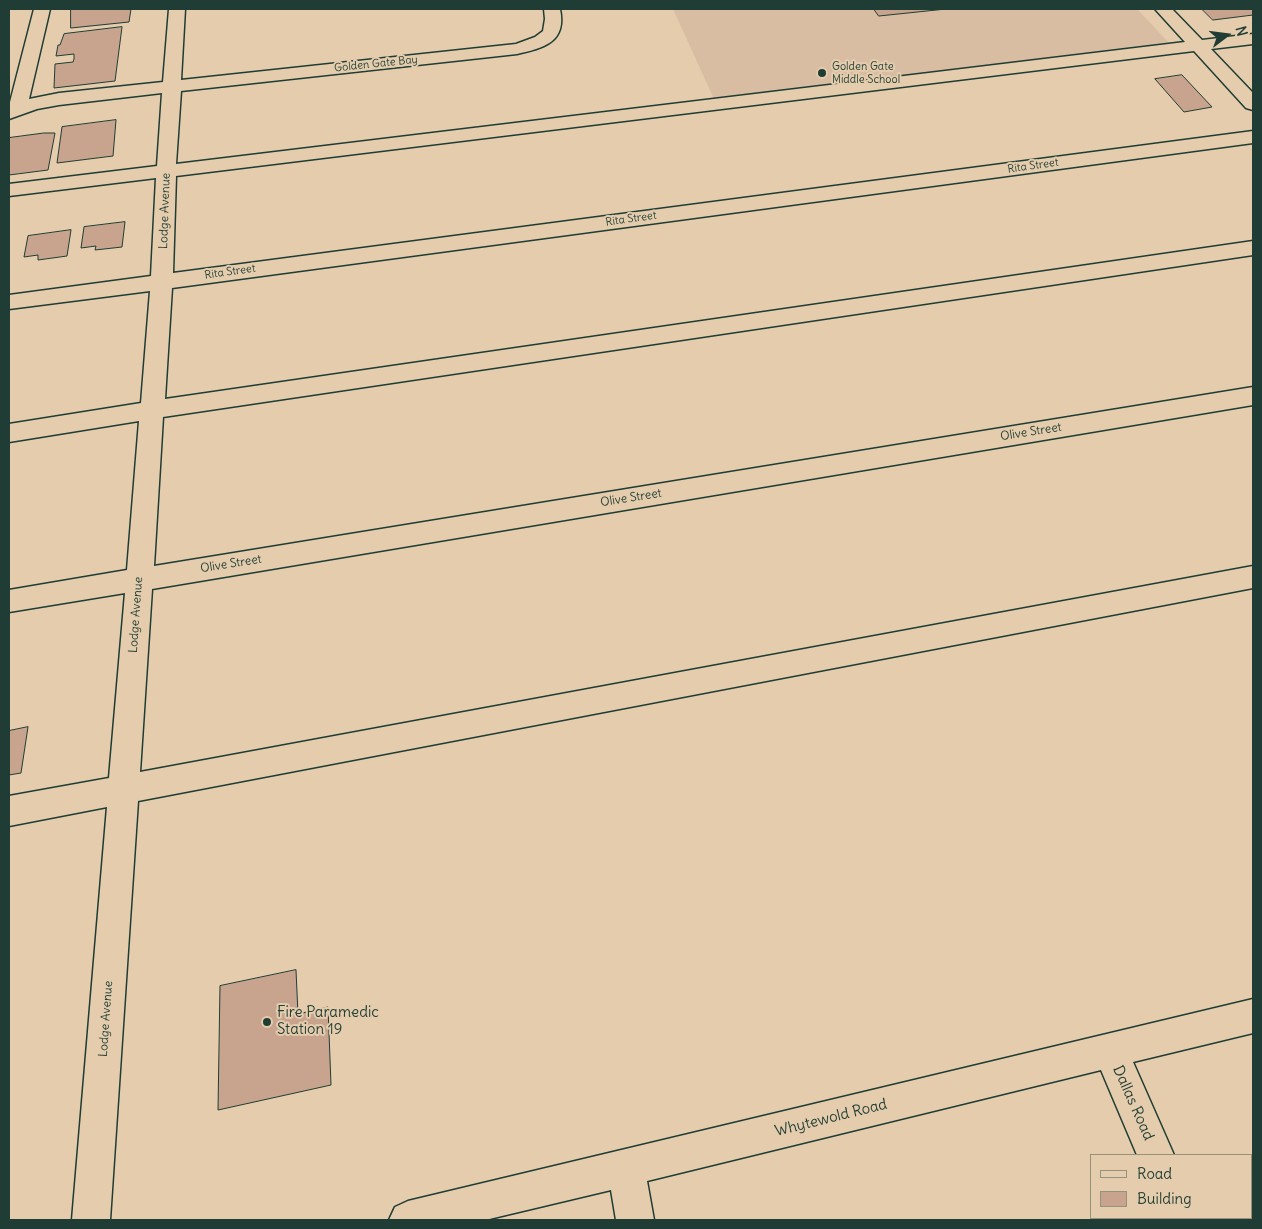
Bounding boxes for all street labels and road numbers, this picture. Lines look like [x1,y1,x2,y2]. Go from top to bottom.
street label: Golden Gate Bay [334,53,418,75]
street label: Rita Street [1007,156,1059,176]
street label: Lodge Avenue [156,173,174,249]
street label: Rita Street [605,209,657,229]
street label: Rita Street [204,262,256,282]
street label: Olive Street [999,420,1063,444]
street label: Olive Street [599,486,663,510]
street label: Olive Street [199,552,263,576]
street label: Lodge Avenue [126,576,146,654]
street label: Lodge Avenue [96,980,116,1058]
street label: Dallas Road [1108,1063,1158,1143]
street label: Whytewold Road [773,1095,889,1141]

